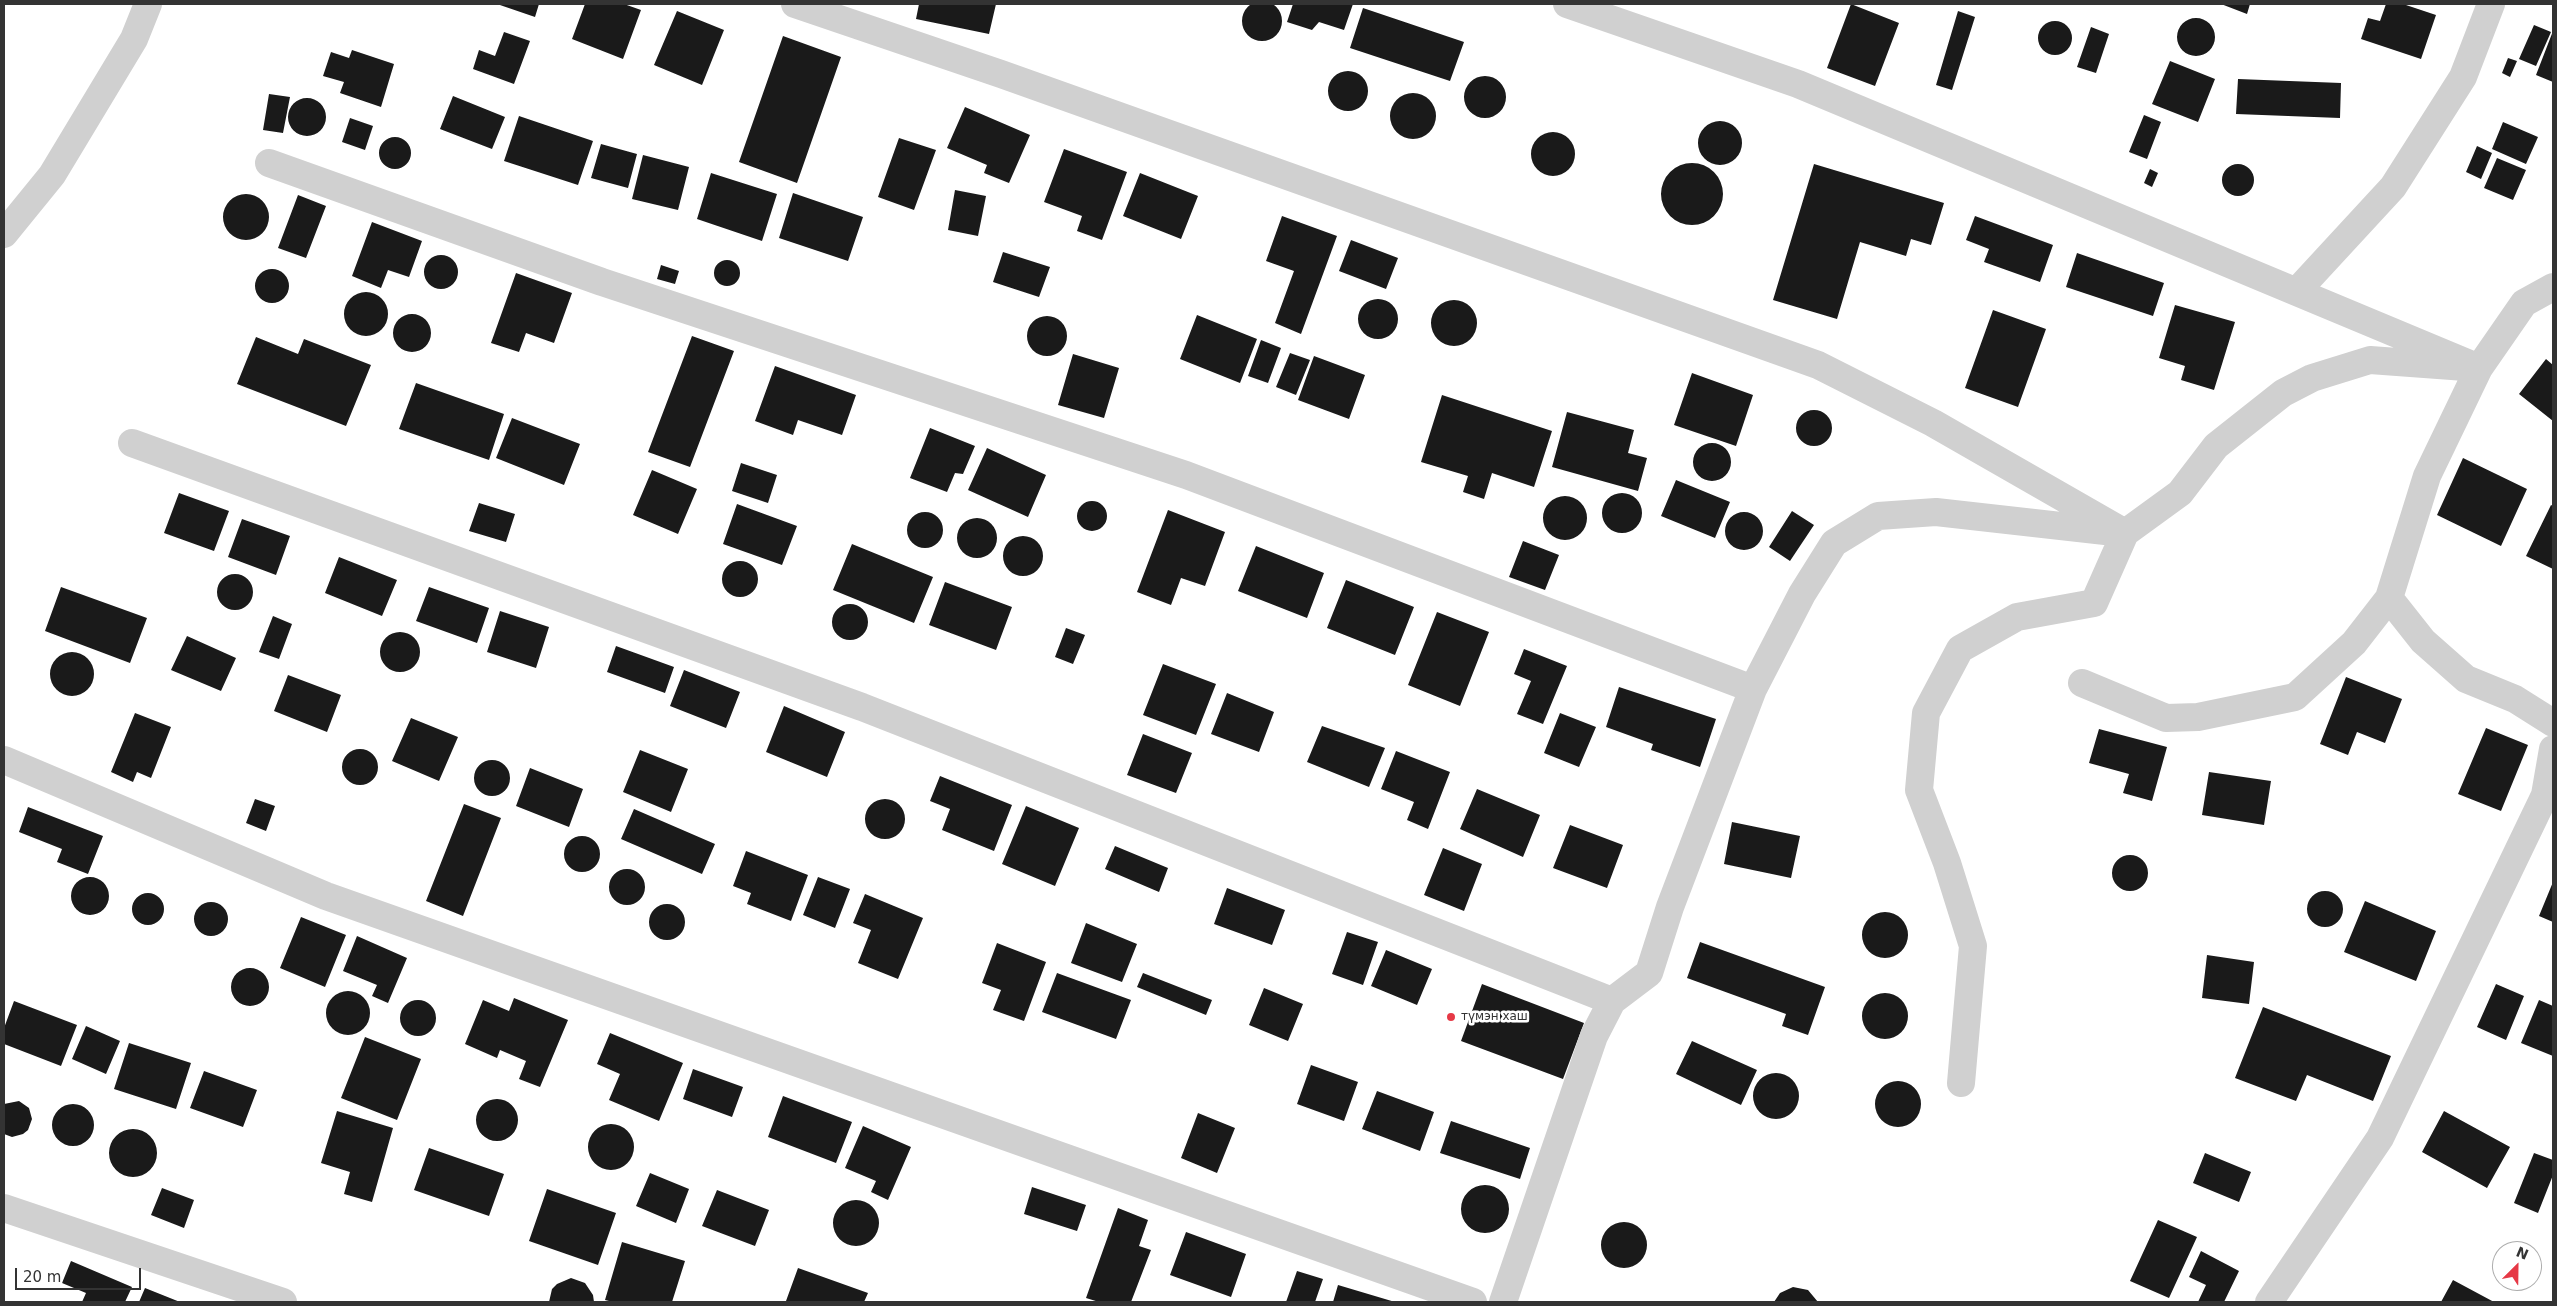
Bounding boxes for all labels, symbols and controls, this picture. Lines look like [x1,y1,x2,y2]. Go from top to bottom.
place label: түмэн хаш [1461,1010,1528,1024]
marker: түмэн хаш [1445,1011,1457,1023]
north arrow [2492,1241,2542,1291]
text: N [2514,1243,2531,1263]
scale bar [18,1258,144,1290]
text: 20 m [23,1268,61,1286]

